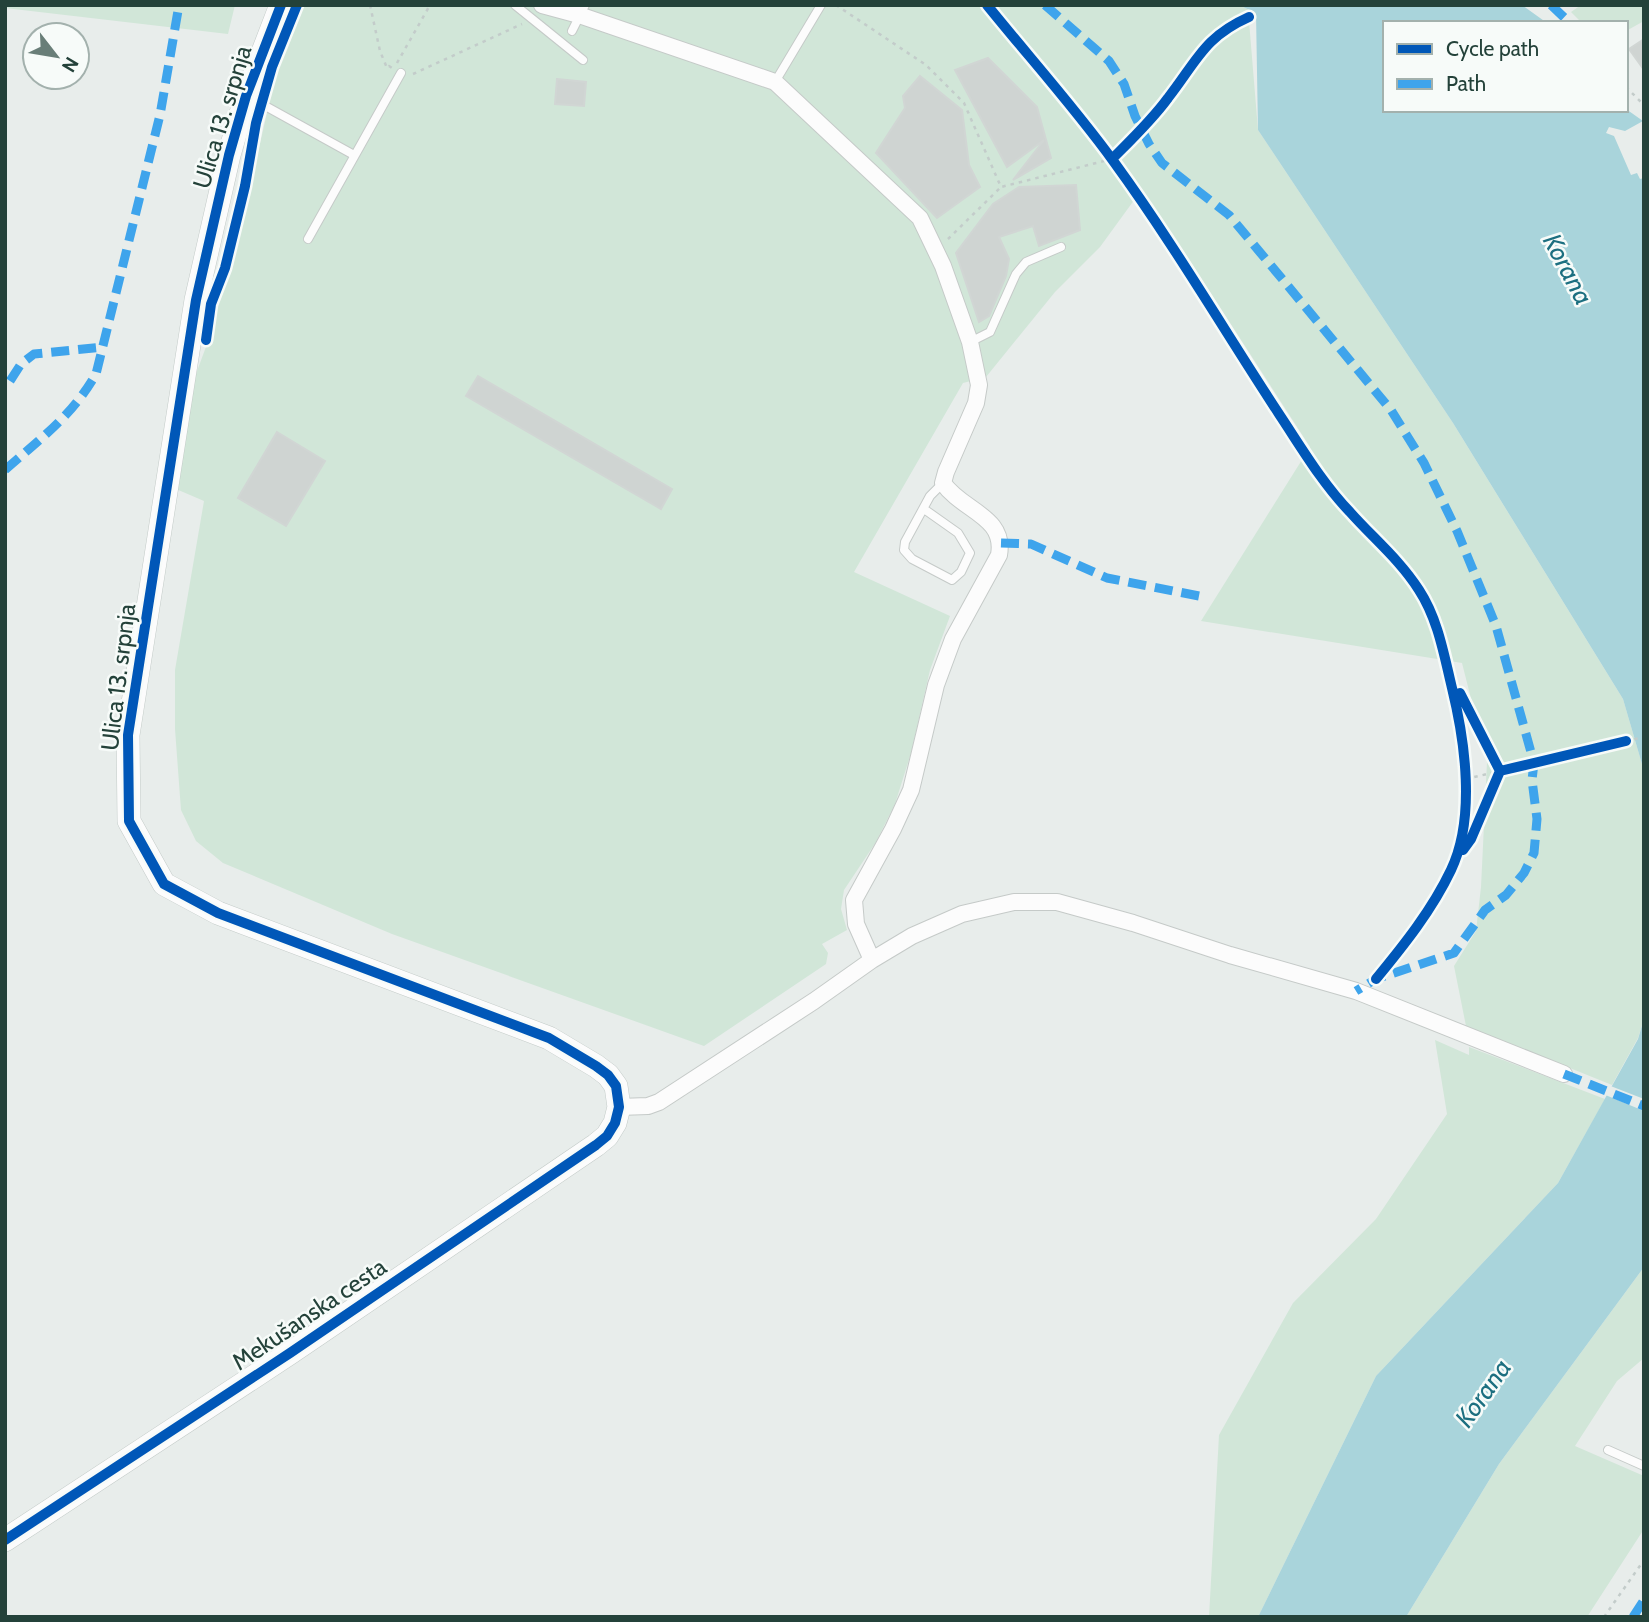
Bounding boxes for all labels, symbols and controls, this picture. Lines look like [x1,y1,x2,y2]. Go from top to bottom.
north arrow [21,21,91,91]
legend [1383,21,1628,112]
text: Cycle path [1446,36,1539,61]
street label: Ulica 13. srpnja [187,42,258,192]
text: N [57,53,83,76]
text: Path [1446,71,1486,96]
water label: Korana [1536,228,1600,310]
street label: Ulica 13. srpnja [95,601,141,752]
street label: Mekušanska cesta [226,1251,392,1376]
water label: Korana [1448,1353,1518,1433]

